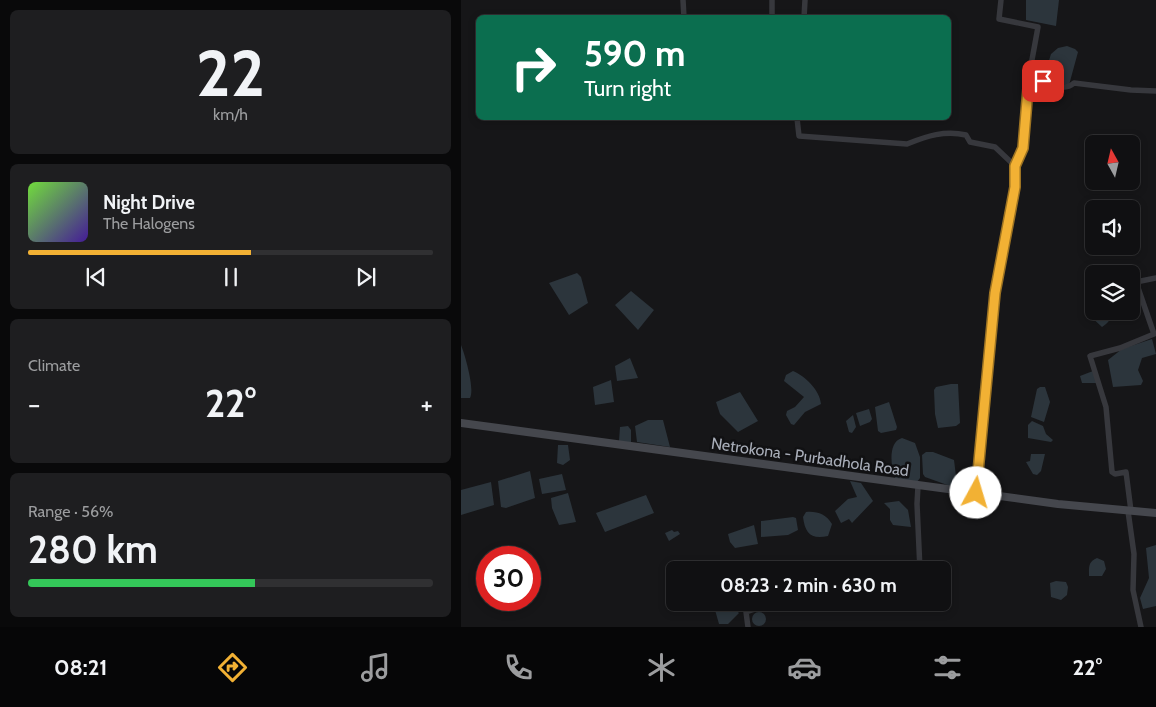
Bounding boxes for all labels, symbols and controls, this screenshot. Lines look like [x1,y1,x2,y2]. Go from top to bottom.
text: 590 m [584,32,685,75]
text: 22 [196,33,265,112]
icon: right [501,35,566,100]
pin [1022,60,1064,102]
icon: arrive [1029,67,1057,95]
text: Turn right [584,75,671,102]
text: km/h [213,105,248,124]
north arrow [1085,135,1140,190]
map controls [1085,135,1140,320]
text: Night Drive [103,191,195,214]
button: sound [1085,200,1140,255]
text: The Halogens [103,214,195,233]
icon: previous [82,263,110,291]
icon: pause [217,263,245,291]
icon: next [352,263,380,291]
button: layers [1085,265,1140,320]
text: Climate [28,356,80,375]
text: 22° [205,380,256,427]
text: − [28,387,40,421]
text: + [421,387,433,421]
street label: Netrokona - Purbadhola Road [710,434,910,480]
position arrow [949,466,1001,518]
text: Range · 56% [28,502,114,521]
text: 280 km [28,526,158,573]
speed limit sign: 30 [476,546,541,611]
text: 08:23 · 2 min · 630 m [720,574,897,597]
icon: directions [215,650,250,685]
icon: music [358,650,393,685]
icon: phone [501,650,536,685]
icon: climate [644,650,679,685]
icon: car [787,650,822,685]
icon: filters [930,650,965,685]
text: 08:21 [54,654,107,681]
text: 22° [1072,654,1102,681]

